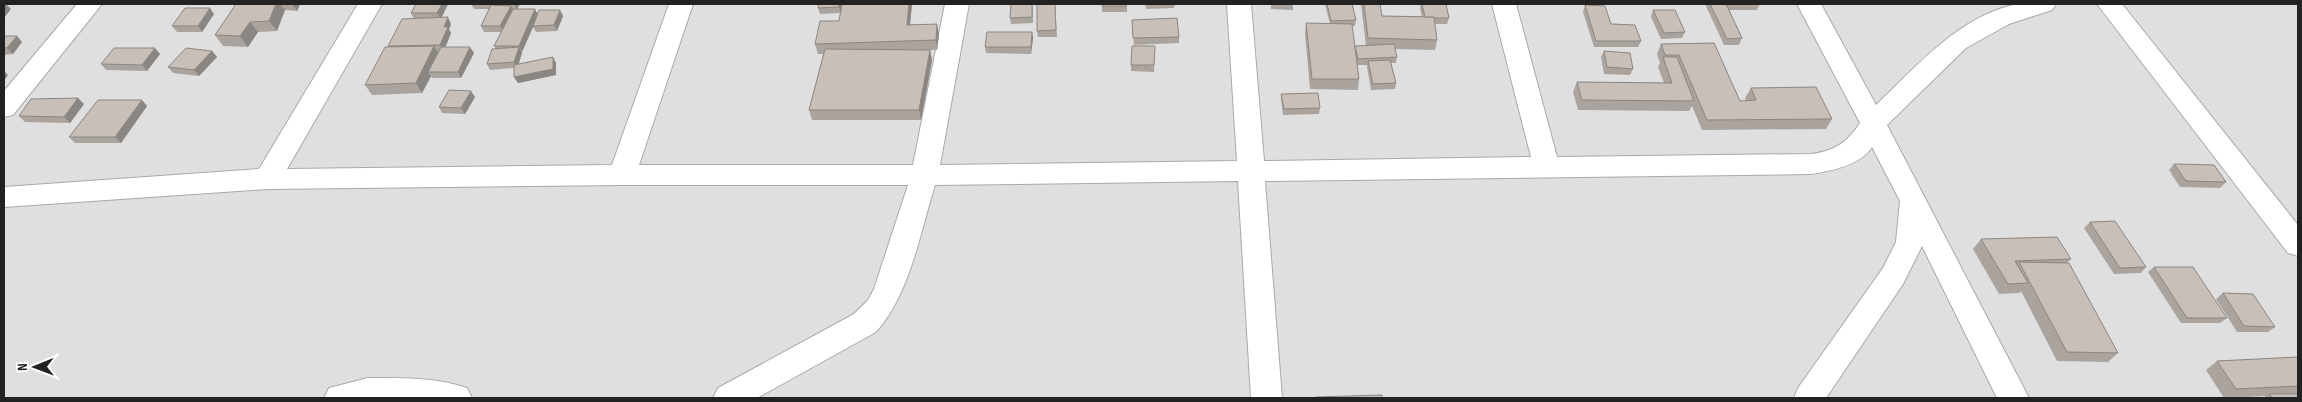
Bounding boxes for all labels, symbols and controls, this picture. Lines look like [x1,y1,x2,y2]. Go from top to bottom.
north arrow [10,342,60,392]
text: N [14,363,31,371]

